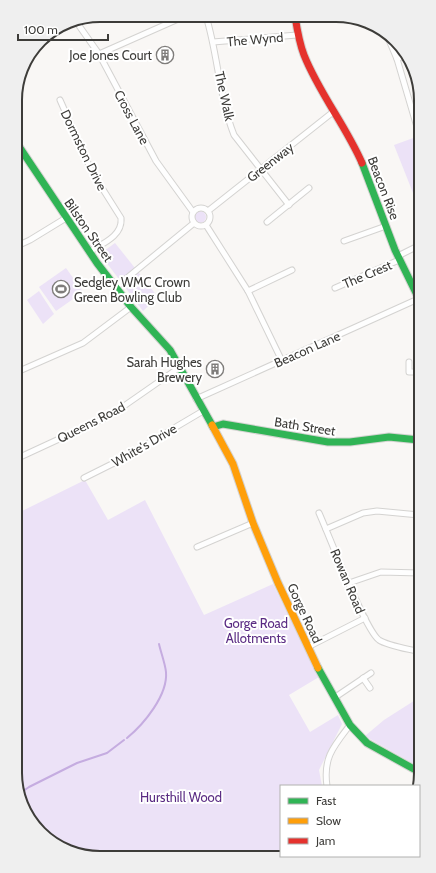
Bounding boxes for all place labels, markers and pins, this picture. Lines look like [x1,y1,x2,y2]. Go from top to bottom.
building icon: Joe Jones Court [155,45,175,65]
place label: Joe Jones Court [68,47,153,63]
place label: Sedgley WMC Crown Green Bowling Club [74,274,190,305]
sports icon: Sedgley WMC Crown Green Bowling Club [51,279,71,299]
place label: Sarah Hughes Brewery [127,354,203,385]
building icon: Sarah Hughes Brewery [205,359,225,379]

